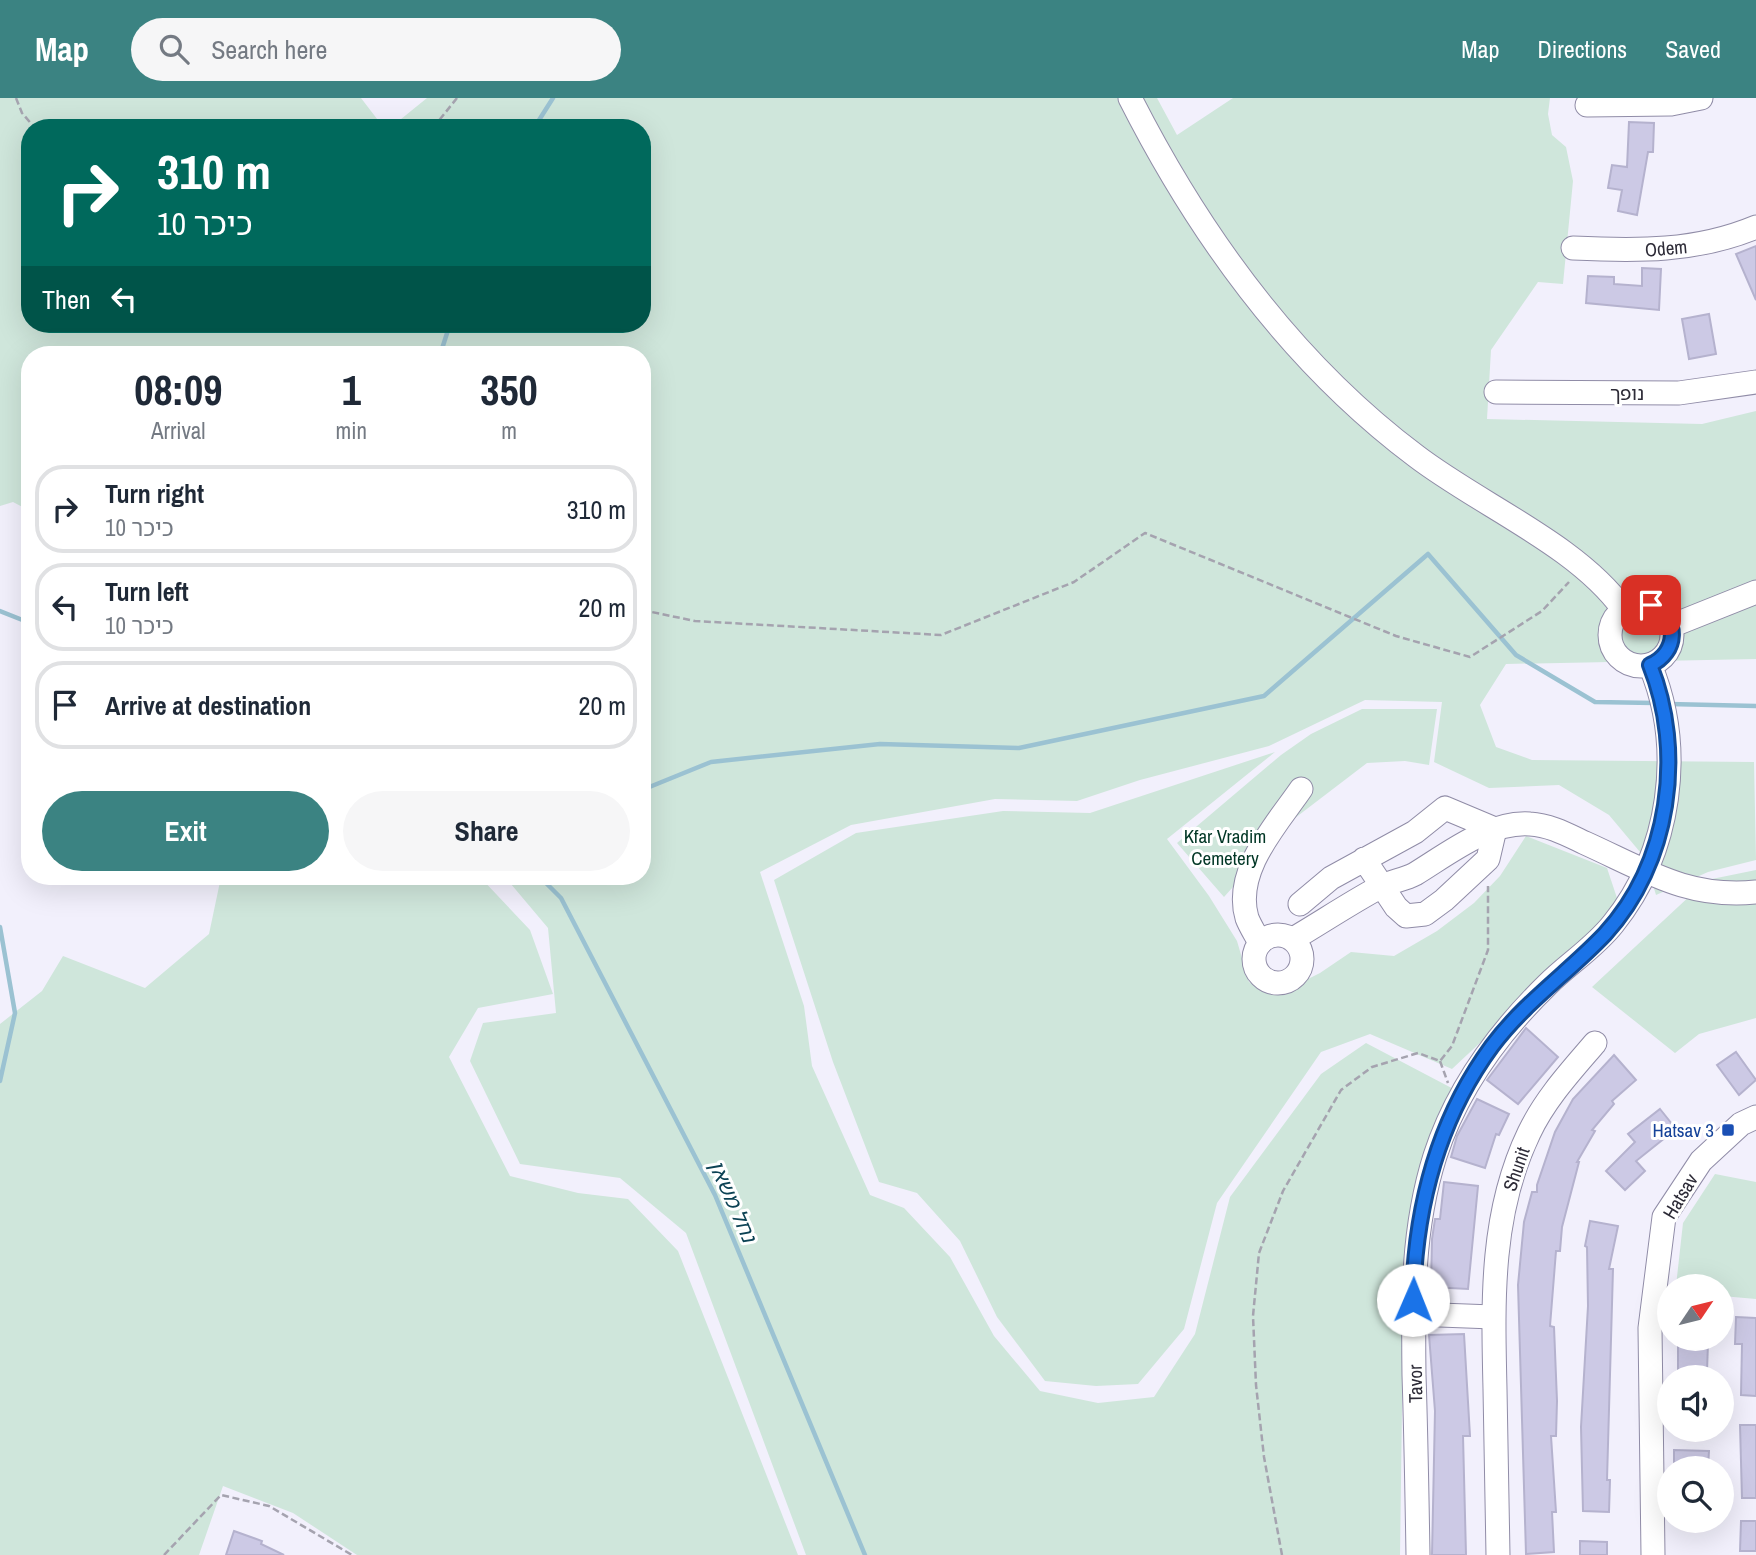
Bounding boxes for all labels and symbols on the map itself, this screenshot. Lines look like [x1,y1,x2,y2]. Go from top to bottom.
street label: Odem [1644,233,1688,263]
street label: נופך [1610,380,1644,406]
pin [1621,575,1681,635]
park label: Kfar Vradim Cemetery [1184,823,1266,871]
place label: Hatsav 3 [1653,1117,1714,1143]
marker: Hatsav 3 [1720,1122,1736,1138]
street label: Shunit [1496,1143,1536,1195]
water label: נחל משאן [702,1155,765,1248]
street label: Hatsav [1656,1168,1704,1223]
position arrow [1376,1263,1450,1337]
north arrow [1657,1274,1734,1351]
street label: Tavor [1402,1364,1428,1403]

